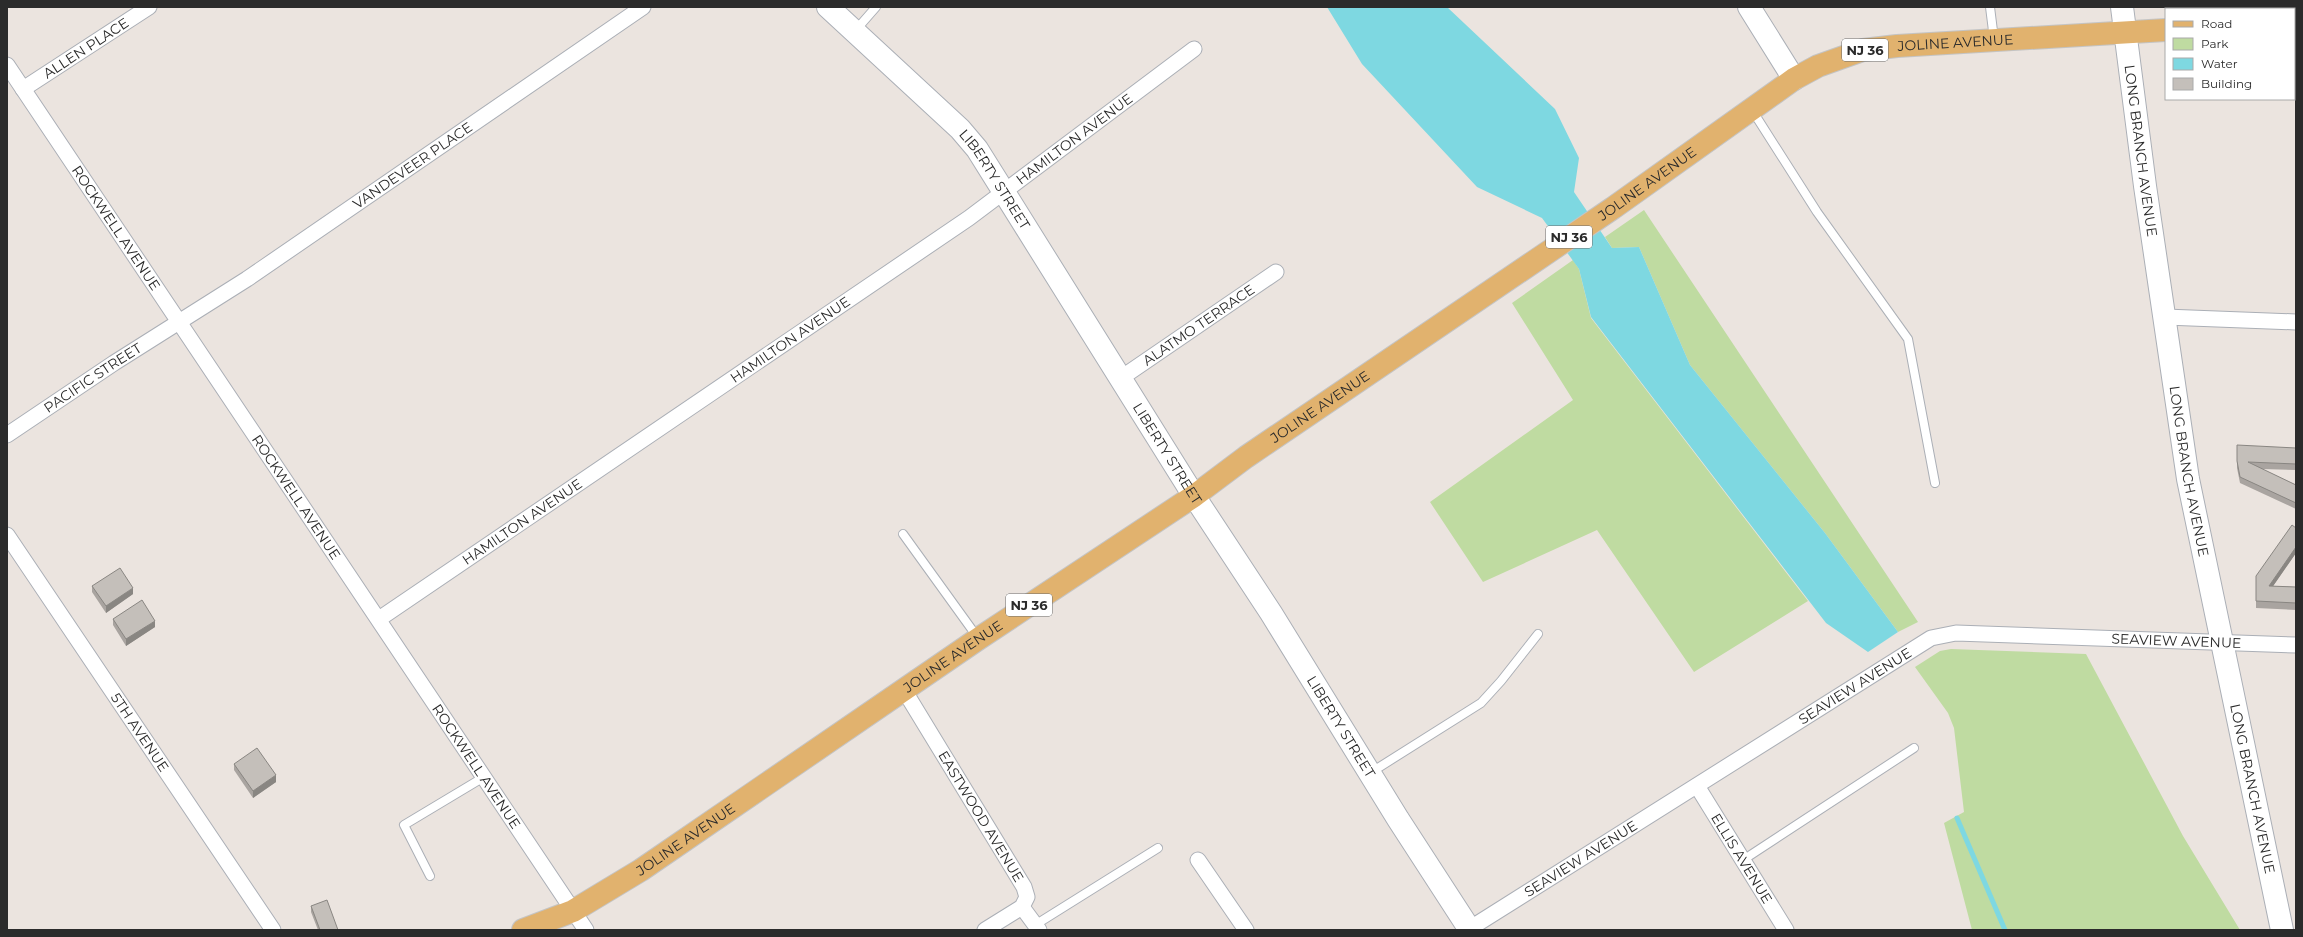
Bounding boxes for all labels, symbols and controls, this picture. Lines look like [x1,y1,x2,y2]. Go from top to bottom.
legend [2165,8,2295,100]
street label: ALLEN PLACE [40,14,132,82]
text: Road [2201,16,2232,31]
street label: JOLINE AVENUE [1896,30,2014,55]
text: Park [2201,36,2229,51]
road number: NJ 36 [1842,39,1888,61]
text: Water [2201,56,2238,71]
street label: LONG BRANCH AVENUE [2121,64,2161,238]
text: Building [2201,76,2252,91]
street label: HAMILTON AVENUE [1012,89,1136,189]
street label: VANDEVEER PLACE [349,118,476,213]
street label: LIBERTY STREET [955,126,1034,233]
street label: JOLINE AVENUE [1594,143,1700,225]
street label: ROCKWELL AVENUE [68,162,164,294]
road number: NJ 36 [1546,226,1592,248]
street label: ALATMO TERRACE [1139,280,1258,370]
street label: HAMILTON AVENUE [727,292,854,387]
street label: PACIFIC STREET [40,339,145,417]
street label: JOLINE AVENUE [1266,367,1373,447]
street label: LONG BRANCH AVENUE [2165,384,2213,558]
street label: LIBERTY STREET [1129,399,1206,508]
street label: ROCKWELL AVENUE [248,431,344,563]
street label: HAMILTON AVENUE [459,475,586,569]
road number: NJ 36 [1006,594,1052,616]
street label: JOLINE AVENUE [899,616,1006,697]
street label: SEAVIEW AVENUE [2111,629,2242,652]
street label: SEAVIEW AVENUE [1795,644,1915,728]
street label: LIBERTY STREET [1303,673,1379,781]
street label: 5TH AVENUE [107,690,173,775]
street label: ROCKWELL AVENUE [428,701,525,832]
street label: LONG BRANCH AVENUE [2226,702,2279,875]
street label: EASTWOOD AVENUE [934,748,1028,885]
street label: JOLINE AVENUE [632,799,739,880]
street label: ELLIS AVENUE [1707,810,1776,907]
street label: SEAVIEW AVENUE [1521,816,1641,901]

